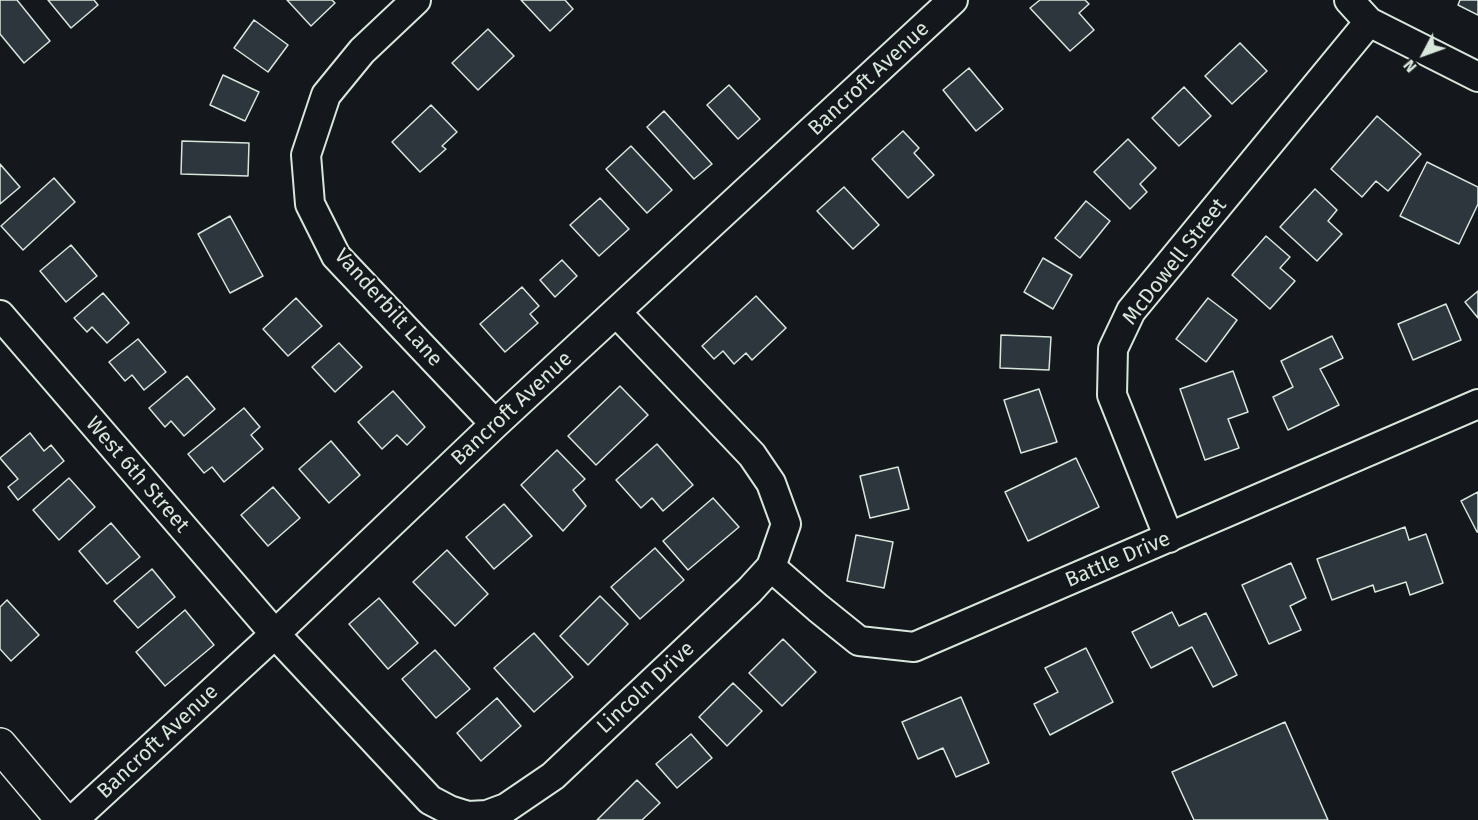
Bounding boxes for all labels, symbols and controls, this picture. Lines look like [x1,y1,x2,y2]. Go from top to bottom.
street label: Bancroft Avenue [803,17,935,141]
north arrow [1394,24,1454,84]
text: N [1399,56,1421,76]
street label: McDowell Street [1118,194,1232,330]
street label: Vanderbilt Lane [329,244,447,372]
street label: Bancroft Avenue [446,347,578,471]
street label: West 6th Street [80,412,194,538]
street label: Battle Drive [1062,527,1174,593]
street label: Lincoln Drive [592,637,700,739]
street label: Bancroft Avenue [92,680,224,804]

